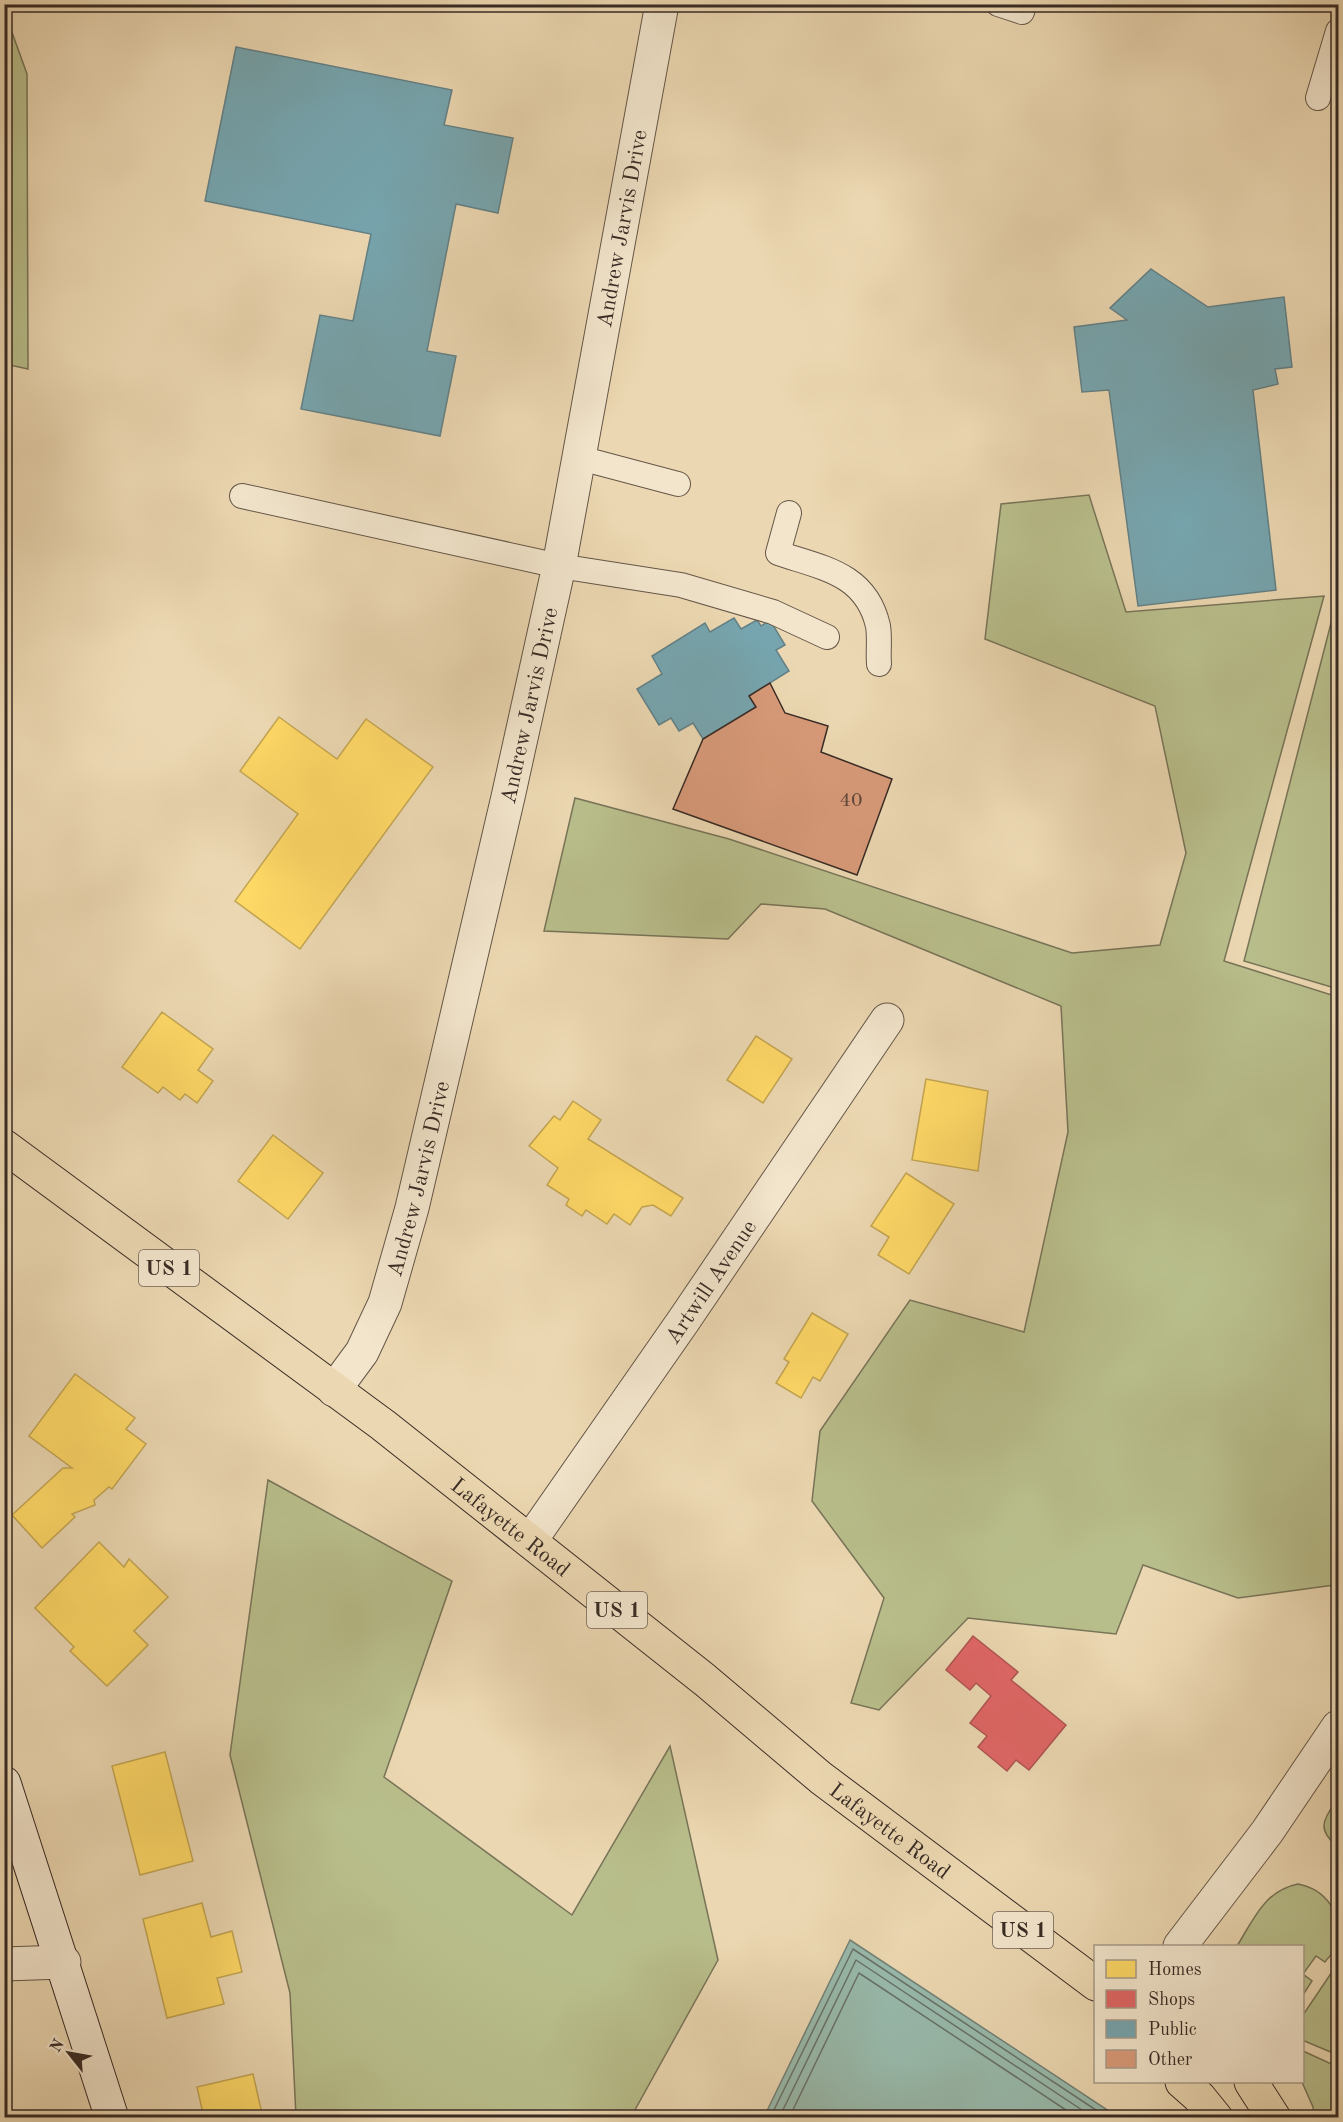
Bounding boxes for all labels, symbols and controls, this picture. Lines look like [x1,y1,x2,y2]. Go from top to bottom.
street label: Andrew Jarvis Drive [594,128,652,329]
street label: Andrew Jarvis Drive [498,605,563,806]
house number: 40 [839,791,863,811]
street label: Andrew Jarvis Drive [384,1079,454,1279]
street label: Artwill Avenue [662,1216,761,1348]
road number: US 1 [139,1250,199,1286]
street label: Lafayette Road [446,1474,573,1582]
road number: US 1 [587,1592,647,1628]
street label: Lafayette Road [825,1779,954,1884]
road number: US 1 [993,1912,1053,1948]
legend [1094,1945,1304,2083]
text: Homes [1148,1961,1202,1979]
text: Shops [1148,1991,1195,2009]
text: Public [1148,2021,1197,2039]
north arrow [39,2023,99,2083]
text: N [48,2036,68,2056]
text: Other [1148,2051,1193,2069]

